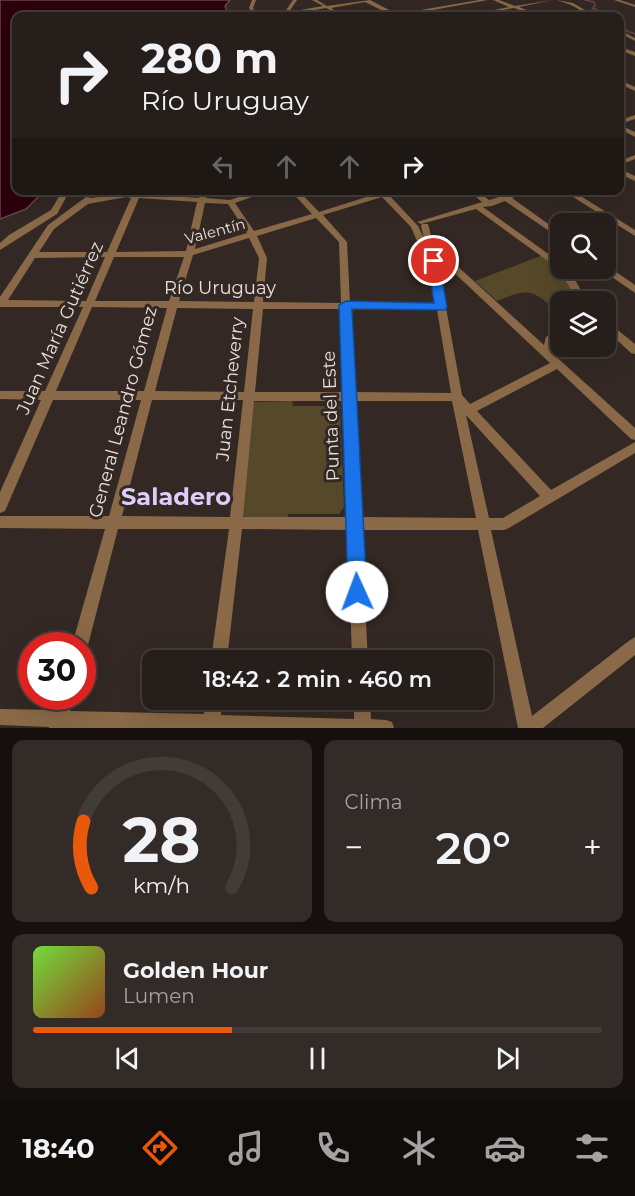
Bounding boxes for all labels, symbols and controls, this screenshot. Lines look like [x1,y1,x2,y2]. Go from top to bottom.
text: 280 m [141,32,278,84]
icon: right [42,36,120,114]
text: Río Uruguay [141,84,309,117]
icon: left [207,150,240,183]
icon: ahead [270,150,303,183]
icon: ahead [333,150,366,183]
icon: right [396,150,429,183]
map controls [550,213,616,357]
button: search [550,213,616,279]
street label: Valentín [183,214,247,248]
pin [408,235,459,286]
street label: Juan María Gutiérrez [12,238,108,419]
icon: arrive [417,244,450,277]
street label: Río Uruguay [164,277,276,299]
button: layers [550,291,616,357]
street label: General Leandro Gómez [84,304,162,520]
street label: Juan Etcheverry [211,316,249,463]
street label: Punta del Este [318,350,344,482]
district label: Saladero [121,482,231,511]
position arrow [325,560,389,624]
speed limit sign: 30 [18,632,96,710]
text: 18:42 · 2 min · 460 m [203,666,432,693]
text: Clima [345,790,402,814]
text: 28 [123,802,201,878]
text: 20° [436,820,511,875]
text: − [345,827,363,867]
text: + [583,827,602,867]
text: km/h [133,872,190,898]
text: Golden Hour [123,957,268,984]
text: Lumen [123,984,195,1008]
icon: previous [111,1042,144,1075]
icon: pause [301,1042,334,1075]
icon: next [491,1042,524,1075]
icon: directions [139,1127,181,1169]
icon: music [225,1127,267,1169]
icon: phone [312,1127,354,1169]
icon: climate [398,1127,440,1169]
icon: car [484,1127,526,1169]
icon: filters [571,1127,613,1169]
text: 18:40 [22,1132,95,1165]

